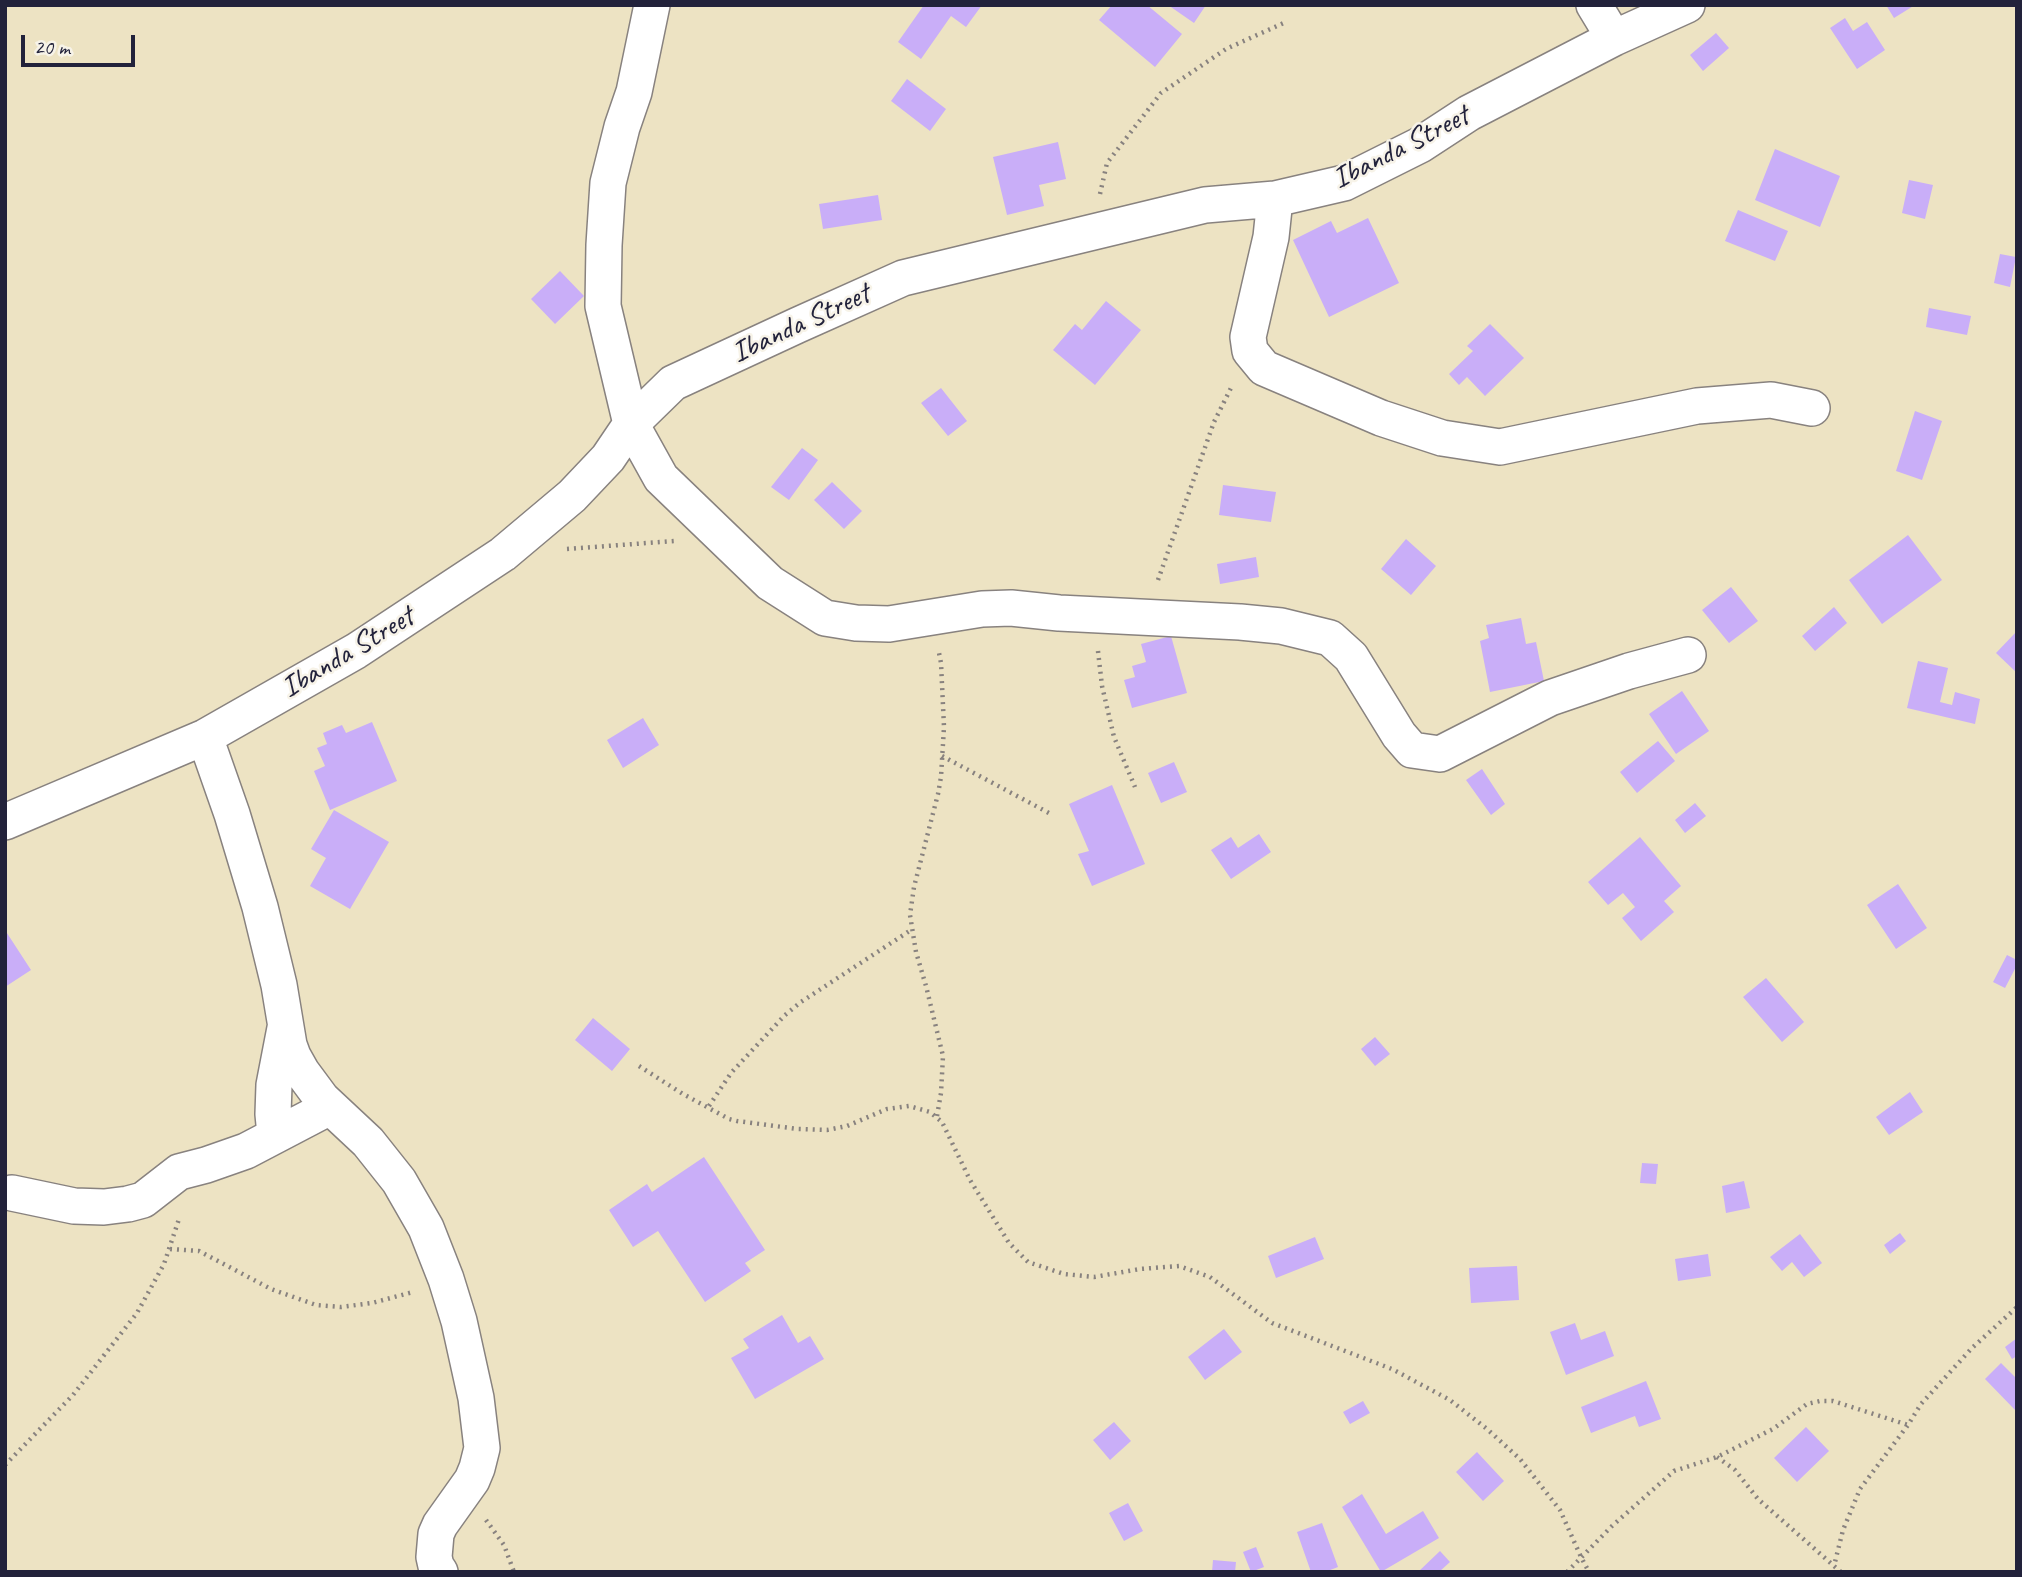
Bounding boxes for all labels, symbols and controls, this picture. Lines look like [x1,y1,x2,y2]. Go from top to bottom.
scale bar [24,21,138,65]
text: 20 m [34,34,70,60]
street label: Ibanda Street [1327,98,1475,198]
street label: Ibanda Street [726,276,876,372]
street label: Ibanda Street [275,599,421,707]

